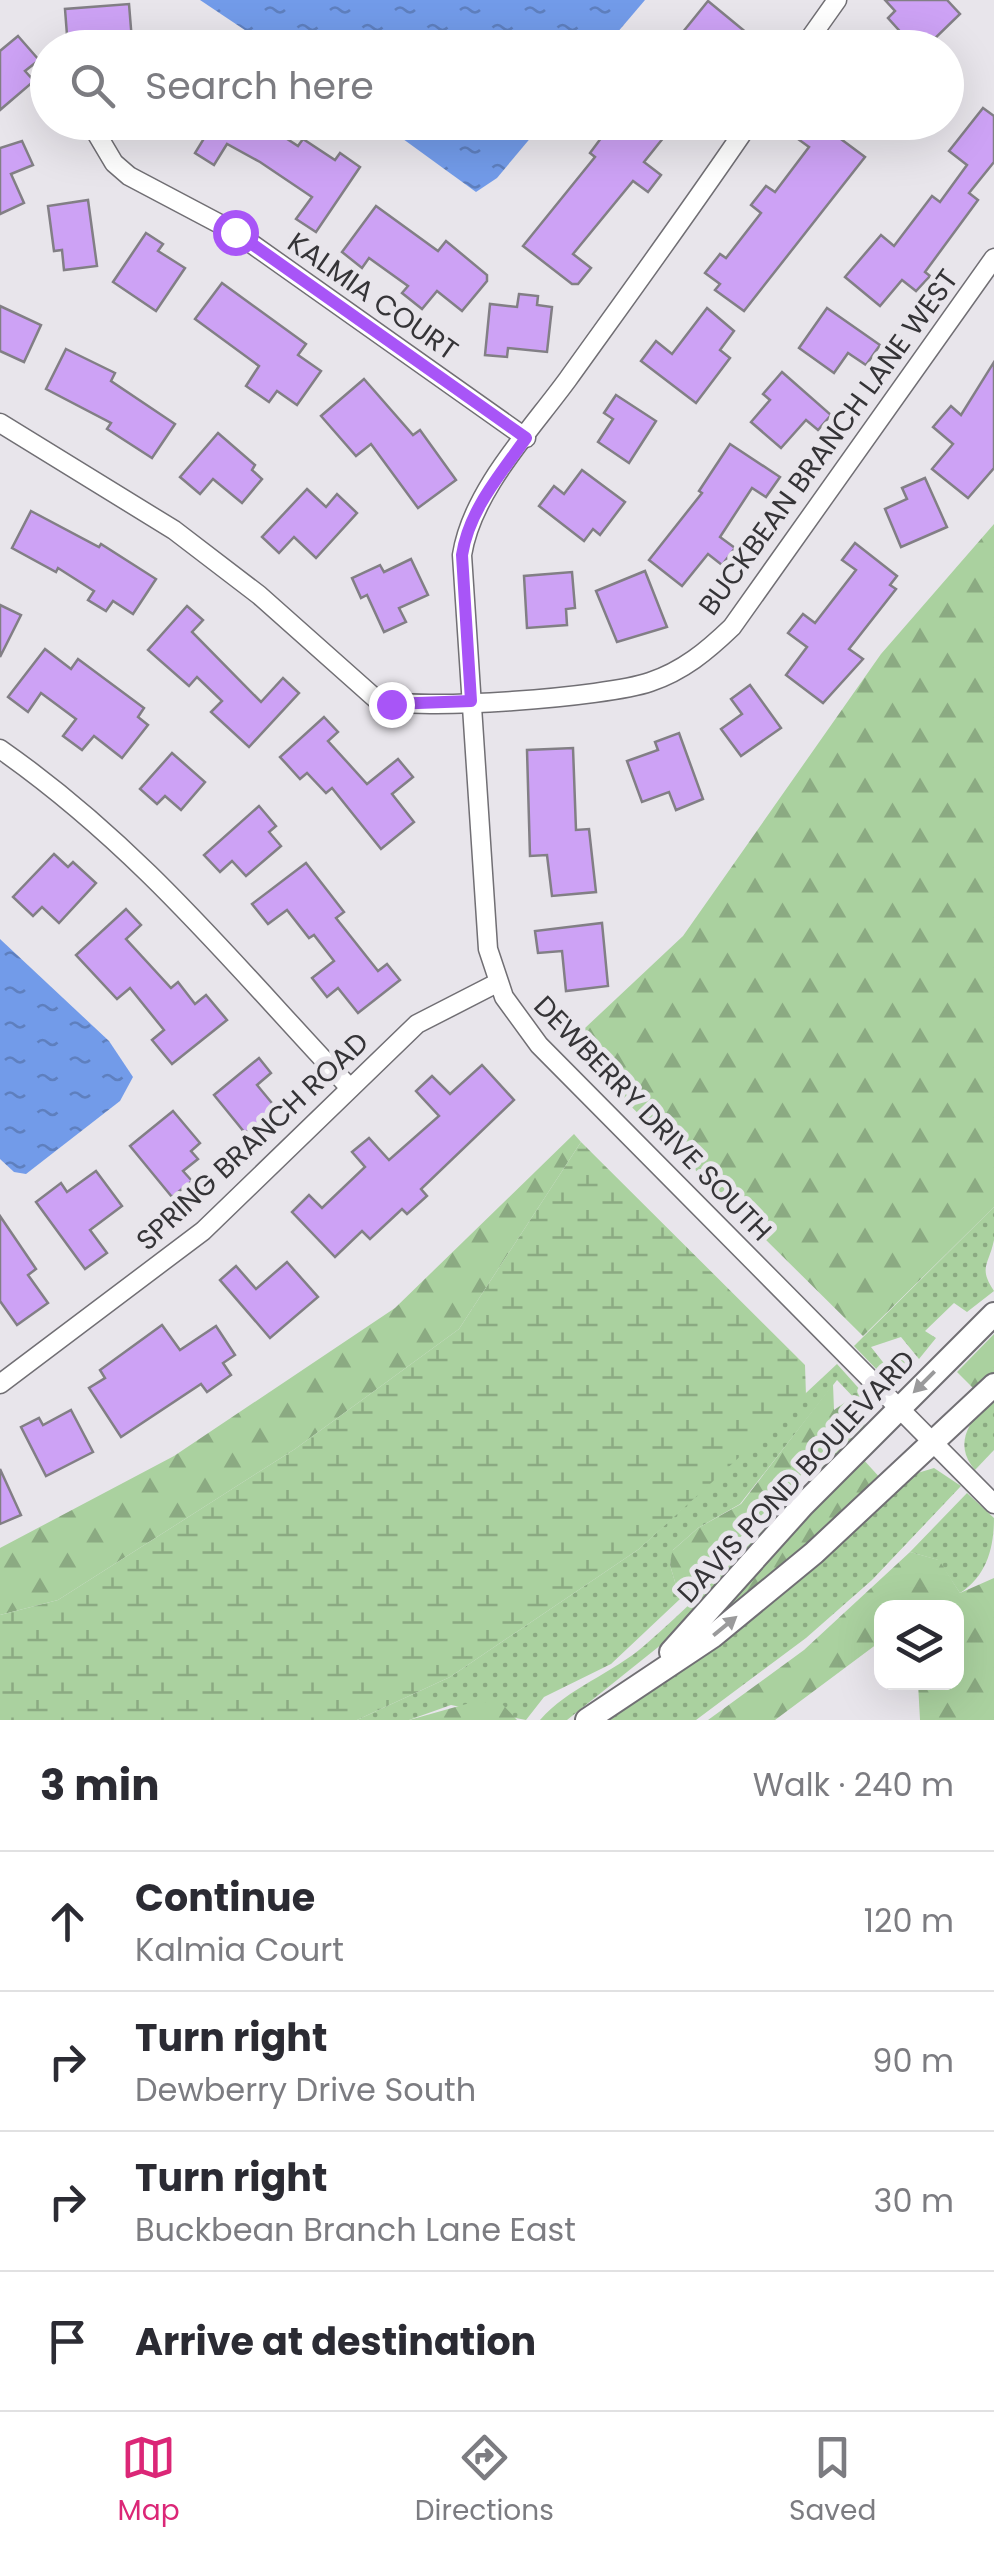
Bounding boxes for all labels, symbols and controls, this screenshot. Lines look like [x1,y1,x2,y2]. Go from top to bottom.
search box [30,30,964,140]
icon: search [65,58,120,113]
text: Search here [145,59,374,112]
route start [213,210,259,256]
street label: KALMIA COURT [280,223,466,370]
street label: BUCKBEAN BRANCH LANE WEST [689,261,967,623]
route end [369,682,415,728]
street label: DEWBERRY DRIVE SOUTH [525,987,780,1250]
street label: SPRING BRANCH ROAD [128,1023,377,1259]
street label: DAVIS POND BOULEVARD [669,1341,924,1611]
one-way arrow [913,1370,937,1394]
map controls [874,1600,964,1690]
button: layers [874,1600,964,1690]
one-way arrow [712,1616,737,1637]
text: 3 min [40,1756,160,1815]
text: Walk · 240 m [753,1762,954,1807]
text: Continue [135,1871,315,1924]
icon: ahead [40,1894,95,1949]
text: 120 m [864,1898,954,1943]
text: Kalmia Court [135,1927,344,1972]
text: Turn right [135,2011,327,2064]
icon: right [40,2034,95,2089]
text: 90 m [872,2038,954,2083]
text: Dewberry Drive South [135,2067,476,2112]
text: Turn right [135,2151,327,2204]
icon: right [40,2174,95,2229]
text: 30 m [874,2178,954,2223]
text: Buckbean Branch Lane East [135,2207,576,2252]
icon: arrive [40,2314,95,2369]
text: Arrive at destination [135,2315,536,2368]
tab: Map [118,2430,180,2532]
tab: Directions [415,2430,554,2532]
tab: Saved [789,2430,876,2532]

